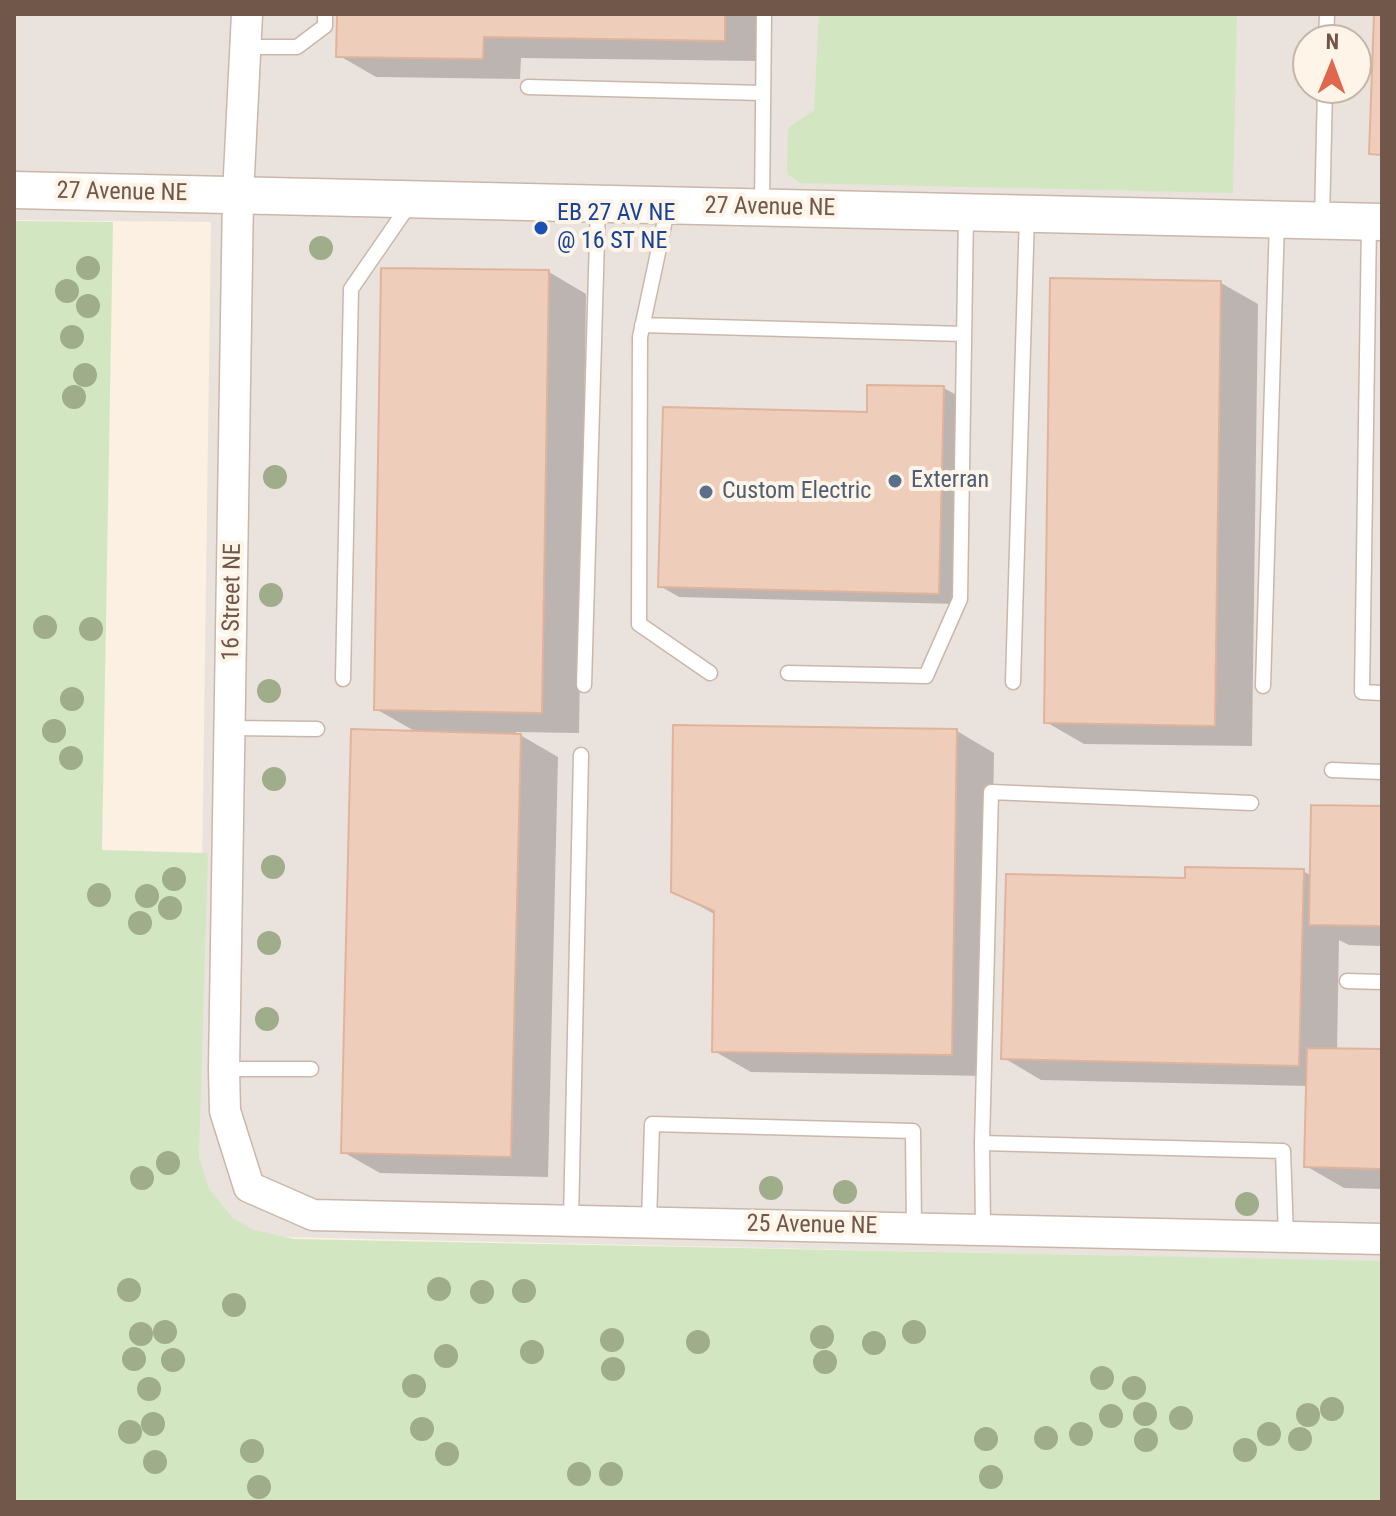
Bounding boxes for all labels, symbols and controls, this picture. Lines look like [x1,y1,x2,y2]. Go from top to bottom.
north arrow [1292,24,1372,104]
text: N [1325,29,1339,54]
street label: 27 Avenue NE [56,177,188,209]
street label: 27 Avenue NE [704,192,836,224]
place label: EB 27 AV NE @ 16 ST NE [557,200,675,256]
marker: EB 27 AV NE @ 16 ST NE [532,219,550,237]
place label: Exterran [911,467,989,495]
marker: Exterran [886,472,904,490]
place label: Custom Electric [722,478,871,506]
marker: Custom Electric [697,483,715,501]
street label: 16 Street NE [218,543,248,661]
street label: 25 Avenue NE [746,1210,878,1242]

